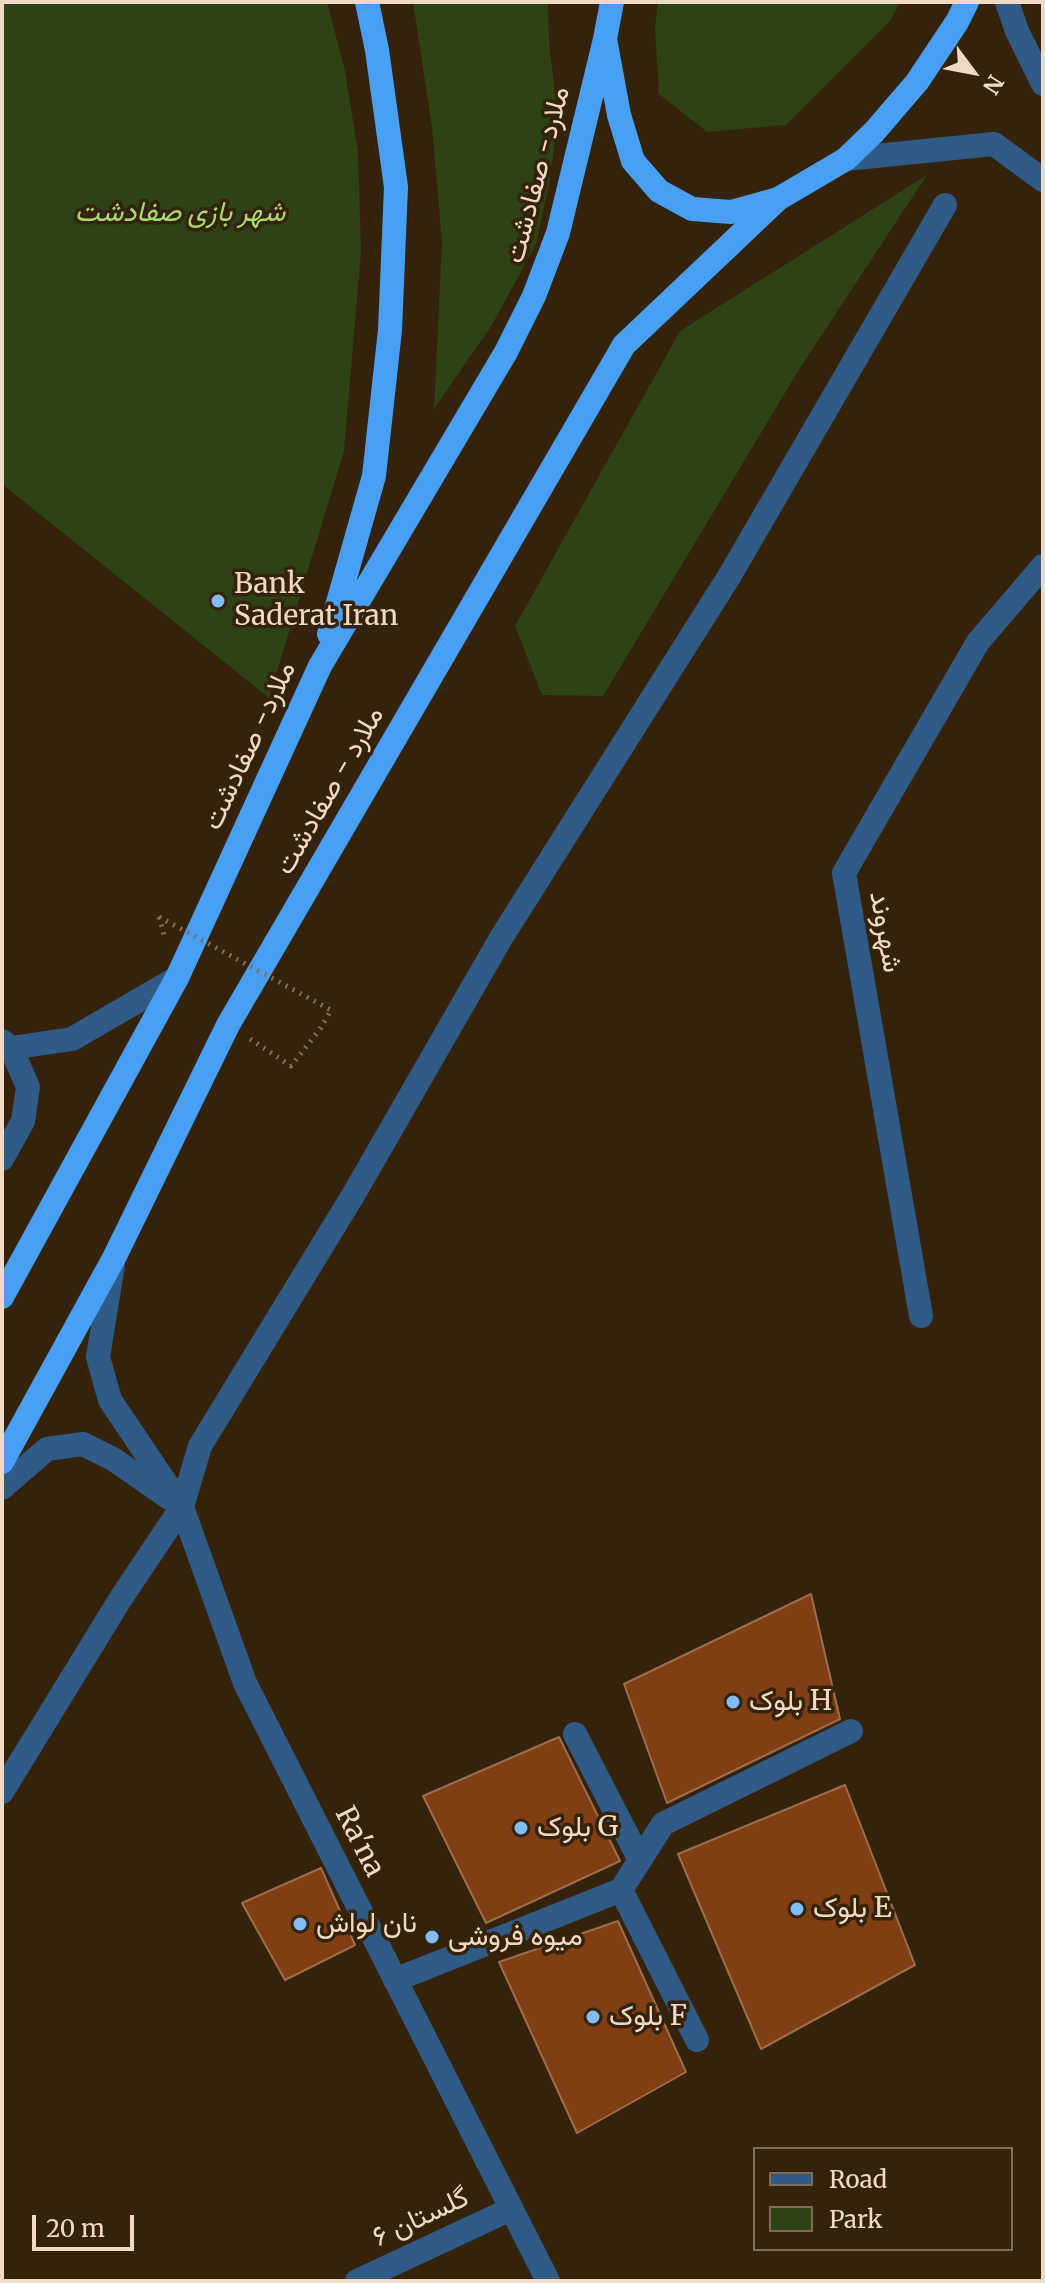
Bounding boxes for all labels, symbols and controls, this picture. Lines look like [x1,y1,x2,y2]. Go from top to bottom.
north arrow [933,32,1013,112]
text: N [977,70,1010,100]
street label: ملارد- صفادشت [498,83,578,267]
park label: شهر بازی صفادشت [75,196,285,230]
place label: Bank Saderat Iran [234,568,398,634]
marker: Bank Saderat Iran [209,592,227,610]
street label: ملارد- صفادشت [196,657,304,835]
street label: ملارد - صفادشت [268,701,392,881]
street label: شهروند [861,889,909,975]
place label: بلوک H [749,1685,832,1719]
marker: بلوک H [724,1693,742,1711]
street label: Ra'na [327,1801,391,1883]
place label: بلوک G [537,1811,618,1845]
marker: بلوک G [512,1819,530,1837]
place label: بلوک E [813,1892,892,1926]
marker: بلوک E [788,1900,806,1918]
place label: نان لواش [316,1907,417,1941]
marker: نان لواش [291,1915,309,1933]
place label: میوه فروشی [448,1920,583,1954]
marker: میوه فروشی [423,1928,441,1946]
place label: بلوک F [609,2000,687,2034]
marker: بلوک F [584,2008,602,2026]
legend [753,2147,1013,2251]
text: Road [829,2164,887,2195]
street label: گلستان ۶ [368,2181,474,2255]
scale bar [36,2199,138,2249]
text: Park [829,2204,882,2235]
text: 20 m [46,2213,105,2244]

